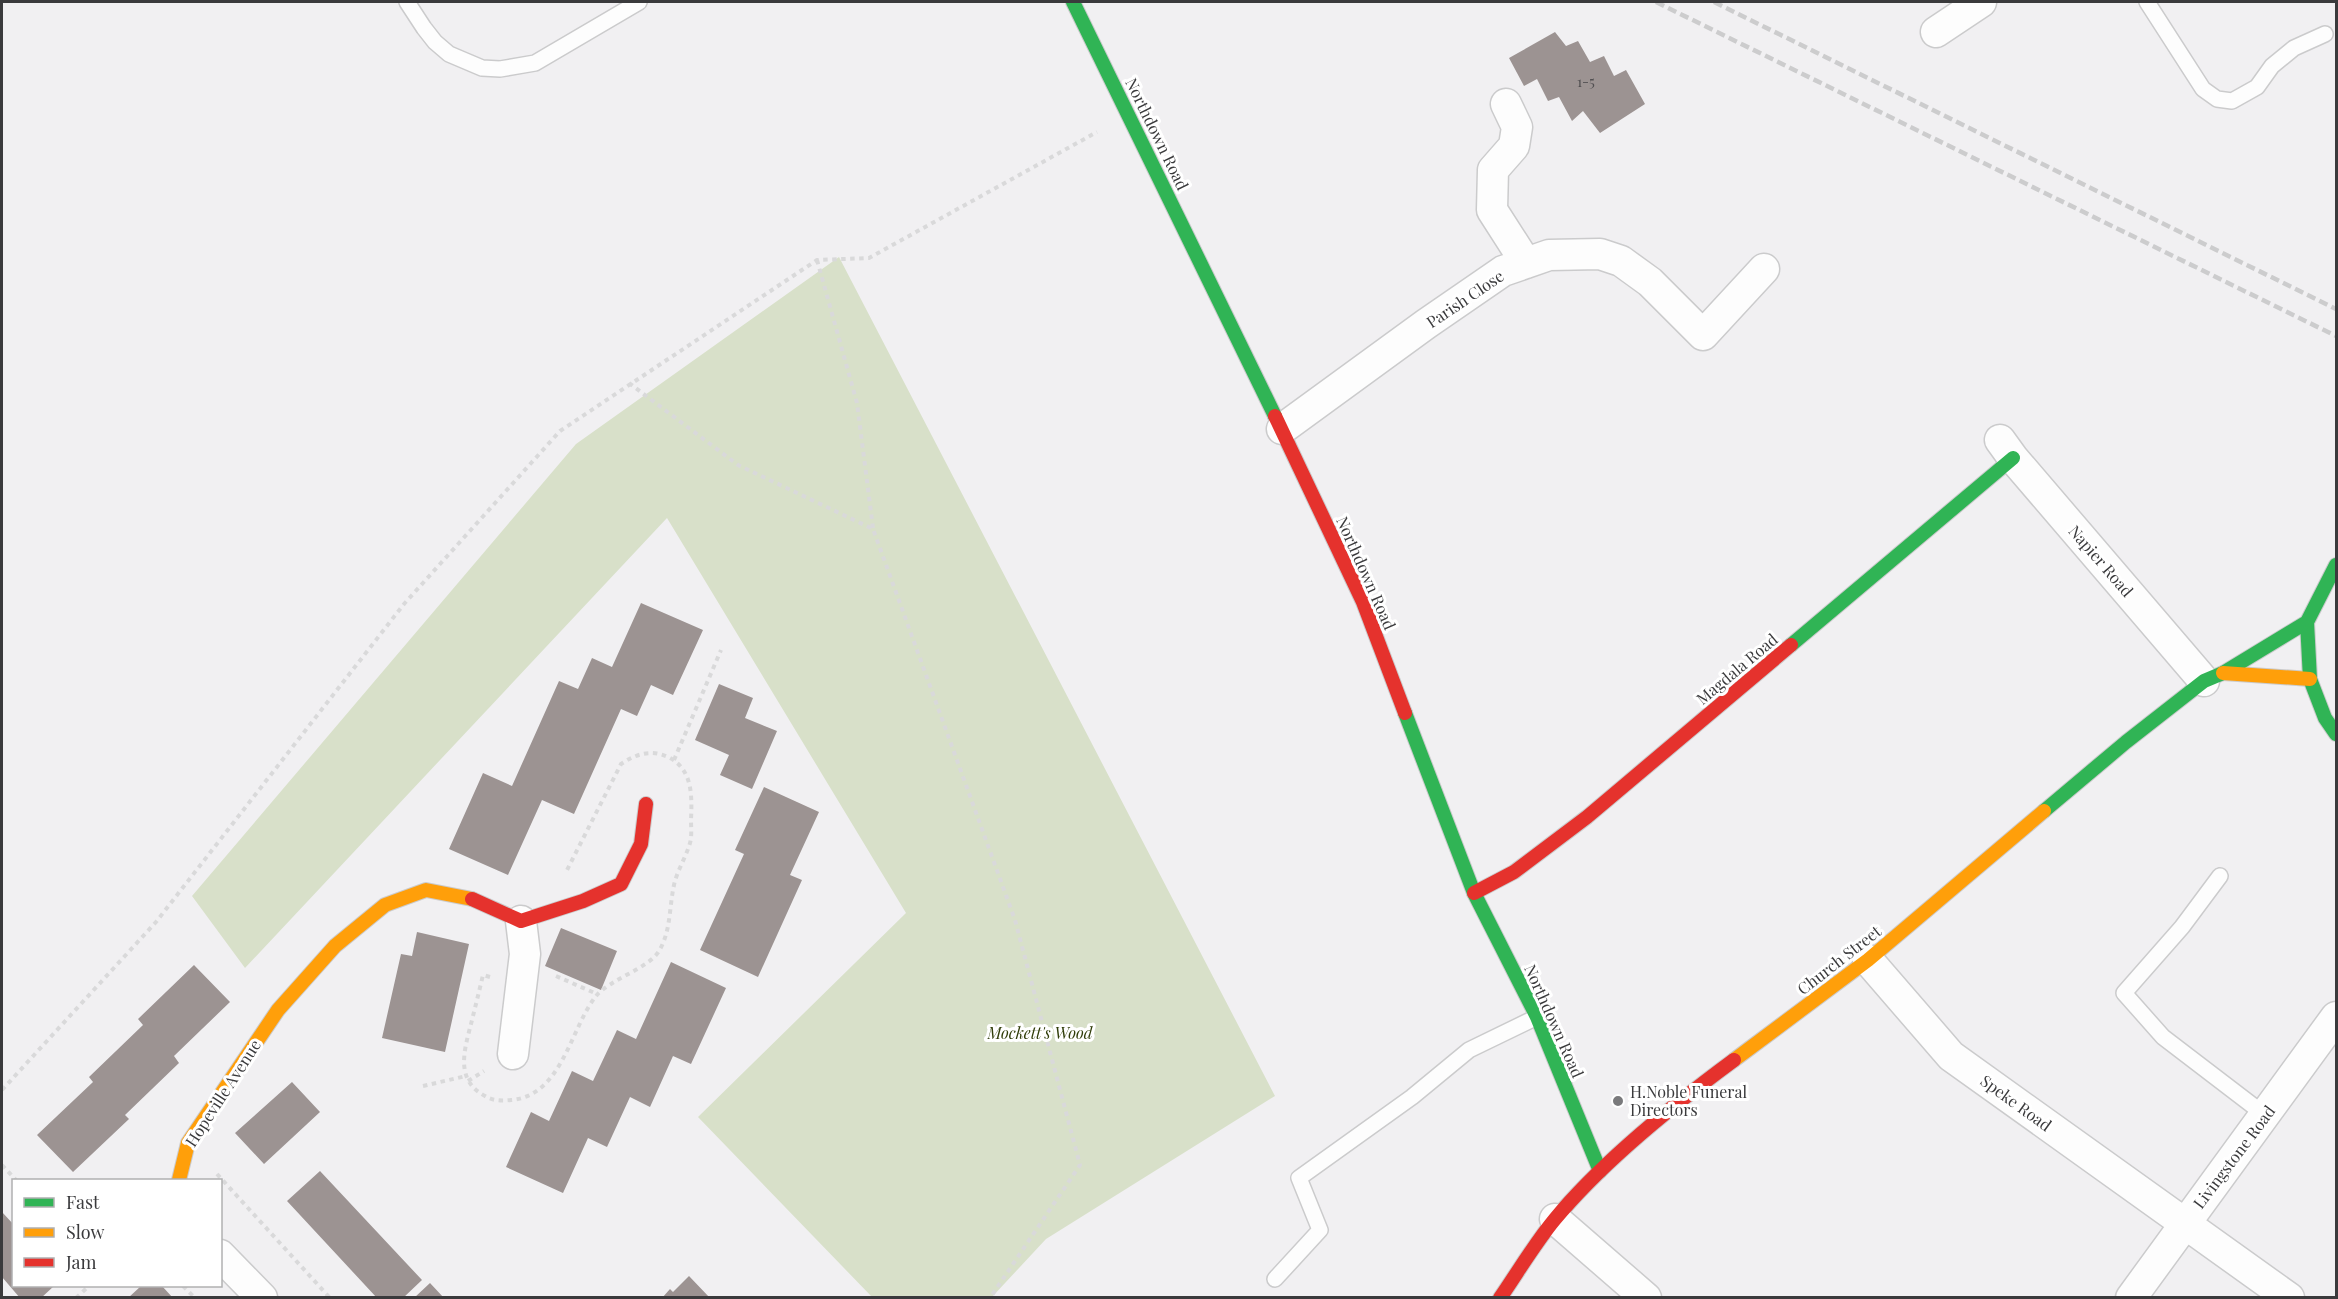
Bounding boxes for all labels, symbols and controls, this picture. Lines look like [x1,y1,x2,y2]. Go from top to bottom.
house number: 1-5 [1577,72,1595,91]
street label: Northdown Road [1121,74,1194,193]
street label: Parish Close [1422,265,1507,332]
street label: Northdown Road [1332,513,1401,633]
street label: Napier Road [2065,521,2138,601]
street label: Magdala Road [1692,628,1782,709]
street label: Church Street [1793,920,1885,999]
street label: Northdown Road [1520,961,1589,1081]
park label: Mockett's Wood [986,1022,1094,1043]
street label: Hopeville Avenue [180,1035,265,1150]
street label: Speke Road [1977,1070,2056,1135]
place label: H.Noble Funeral Directors [1630,1081,1747,1120]
marker: H.Noble Funeral Directors [1611,1094,1625,1108]
street label: Livingstone Road [2188,1101,2279,1213]
legend [12,1179,222,1287]
text: Fast [66,1190,100,1214]
text: Slow [66,1220,104,1244]
text: Jam [65,1250,96,1274]

